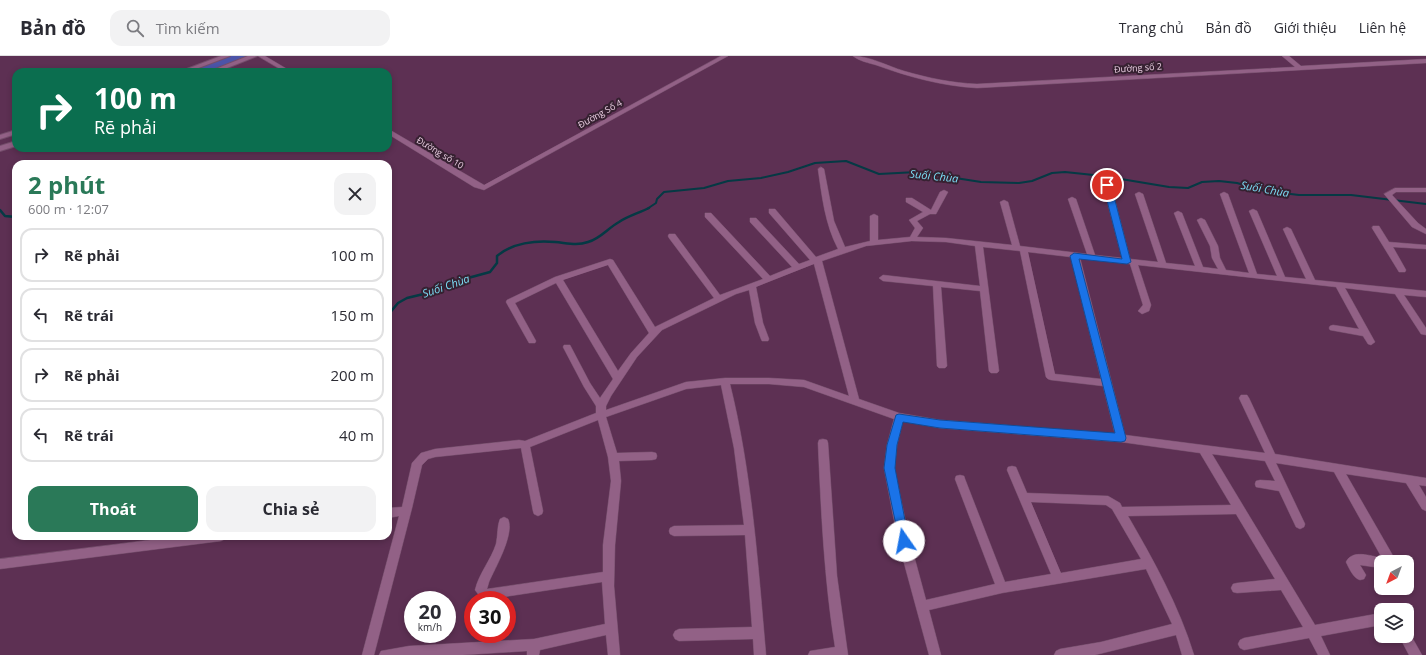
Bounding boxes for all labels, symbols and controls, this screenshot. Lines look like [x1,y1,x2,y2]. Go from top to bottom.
search box [110,10,390,46]
text: Bản đồ [20,15,86,41]
icon: search [124,17,146,39]
text: Tìm kiếm [156,18,220,38]
text: Trang chủ [1119,18,1184,37]
text: Bản đồ [1206,18,1252,37]
text: Giới thiệu [1274,18,1337,37]
text: Liên hệ [1359,18,1406,37]
street label: Đường số 2 [1114,59,1162,76]
text: 100 m [94,79,177,117]
icon: right [28,84,80,136]
street label: Đường Số 4 [575,96,624,131]
text: Rẽ phải [94,115,157,139]
street label: Đường số 10 [414,133,466,172]
water label: Suối Chùa [909,165,959,186]
text: 2 phút [28,168,105,201]
pin [1090,168,1124,202]
button: close [334,173,376,215]
icon: arrive [1096,174,1118,196]
water label: Suối Chùa [1240,177,1291,200]
text: 600 m · 12:07 [28,200,109,218]
icon: right [30,244,52,266]
text: Rẽ phải [64,245,120,265]
text: 100 m [330,245,374,265]
water label: Suối Chùa [420,270,471,301]
icon: left [30,304,52,326]
text: Rẽ trái [64,305,114,325]
text: 150 m [330,305,374,325]
icon: right [30,364,52,386]
text: Rẽ phải [64,365,120,385]
text: 200 m [330,365,374,385]
icon: left [30,424,52,446]
text: Rẽ trái [64,425,114,445]
text: 40 m [339,425,374,445]
button: Thoát [28,486,198,532]
button: Chia sẻ [206,486,376,532]
position arrow [883,520,925,562]
north arrow [1374,555,1414,595]
map controls [1374,555,1414,643]
speed limit sign: 30 [464,591,516,643]
text: 20 [419,598,441,625]
button: layers [1374,603,1414,643]
text: km/h [418,620,442,634]

